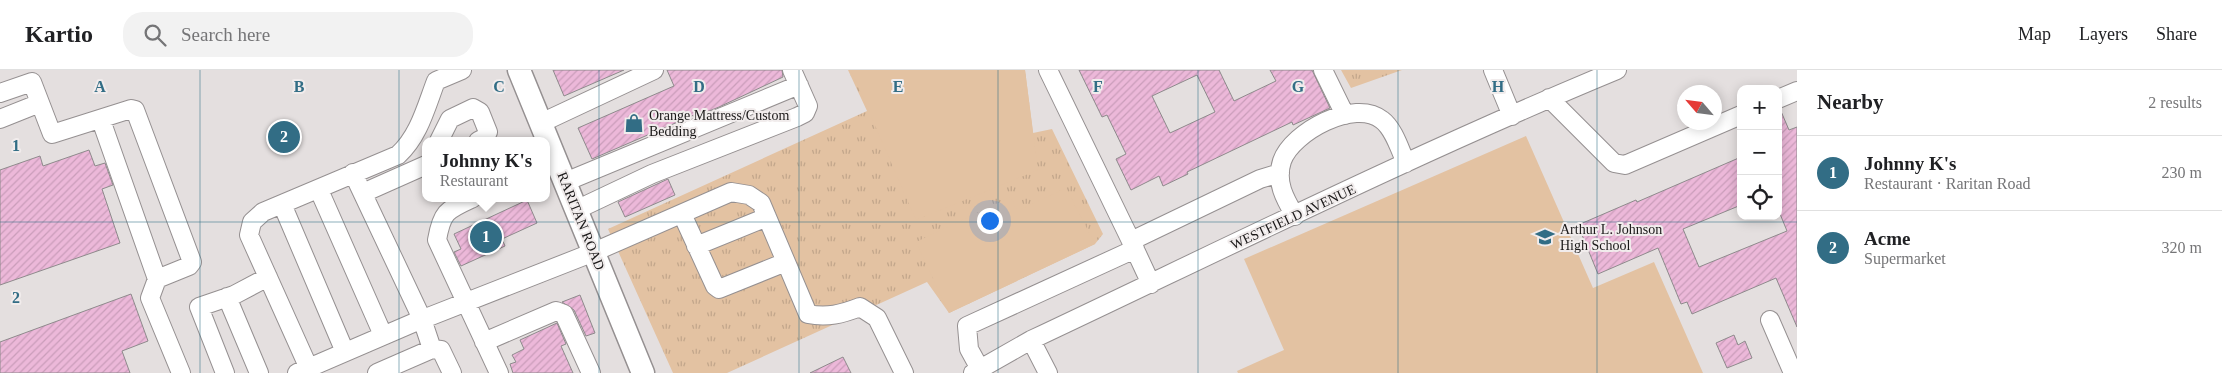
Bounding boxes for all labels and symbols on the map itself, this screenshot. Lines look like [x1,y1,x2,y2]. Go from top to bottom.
text: A [94,78,106,95]
text: B [294,78,305,95]
text: C [493,78,505,95]
text: D [693,78,705,95]
text: E [893,78,903,95]
text: F [1093,78,1103,95]
text: G [1292,78,1305,95]
text: H [1492,78,1505,95]
north arrow [1677,85,1722,130]
place label: Orange Mattress/Custom Bedding [649,108,789,139]
shop icon: Orange Mattress/Custom Bedding [623,112,645,134]
pin: 2 [268,118,300,156]
text: 1 [12,137,20,154]
street label: RARITAN ROAD [555,170,607,272]
street label: WESTFIELD AVENUE [1228,181,1358,253]
your location [977,208,1003,234]
pin: 1 [470,218,502,256]
place label: Arthur L. Johnson High School [1560,222,1662,253]
school or university icon: Arthur L. Johnson High School [1534,226,1556,248]
text: 2 [12,289,20,306]

